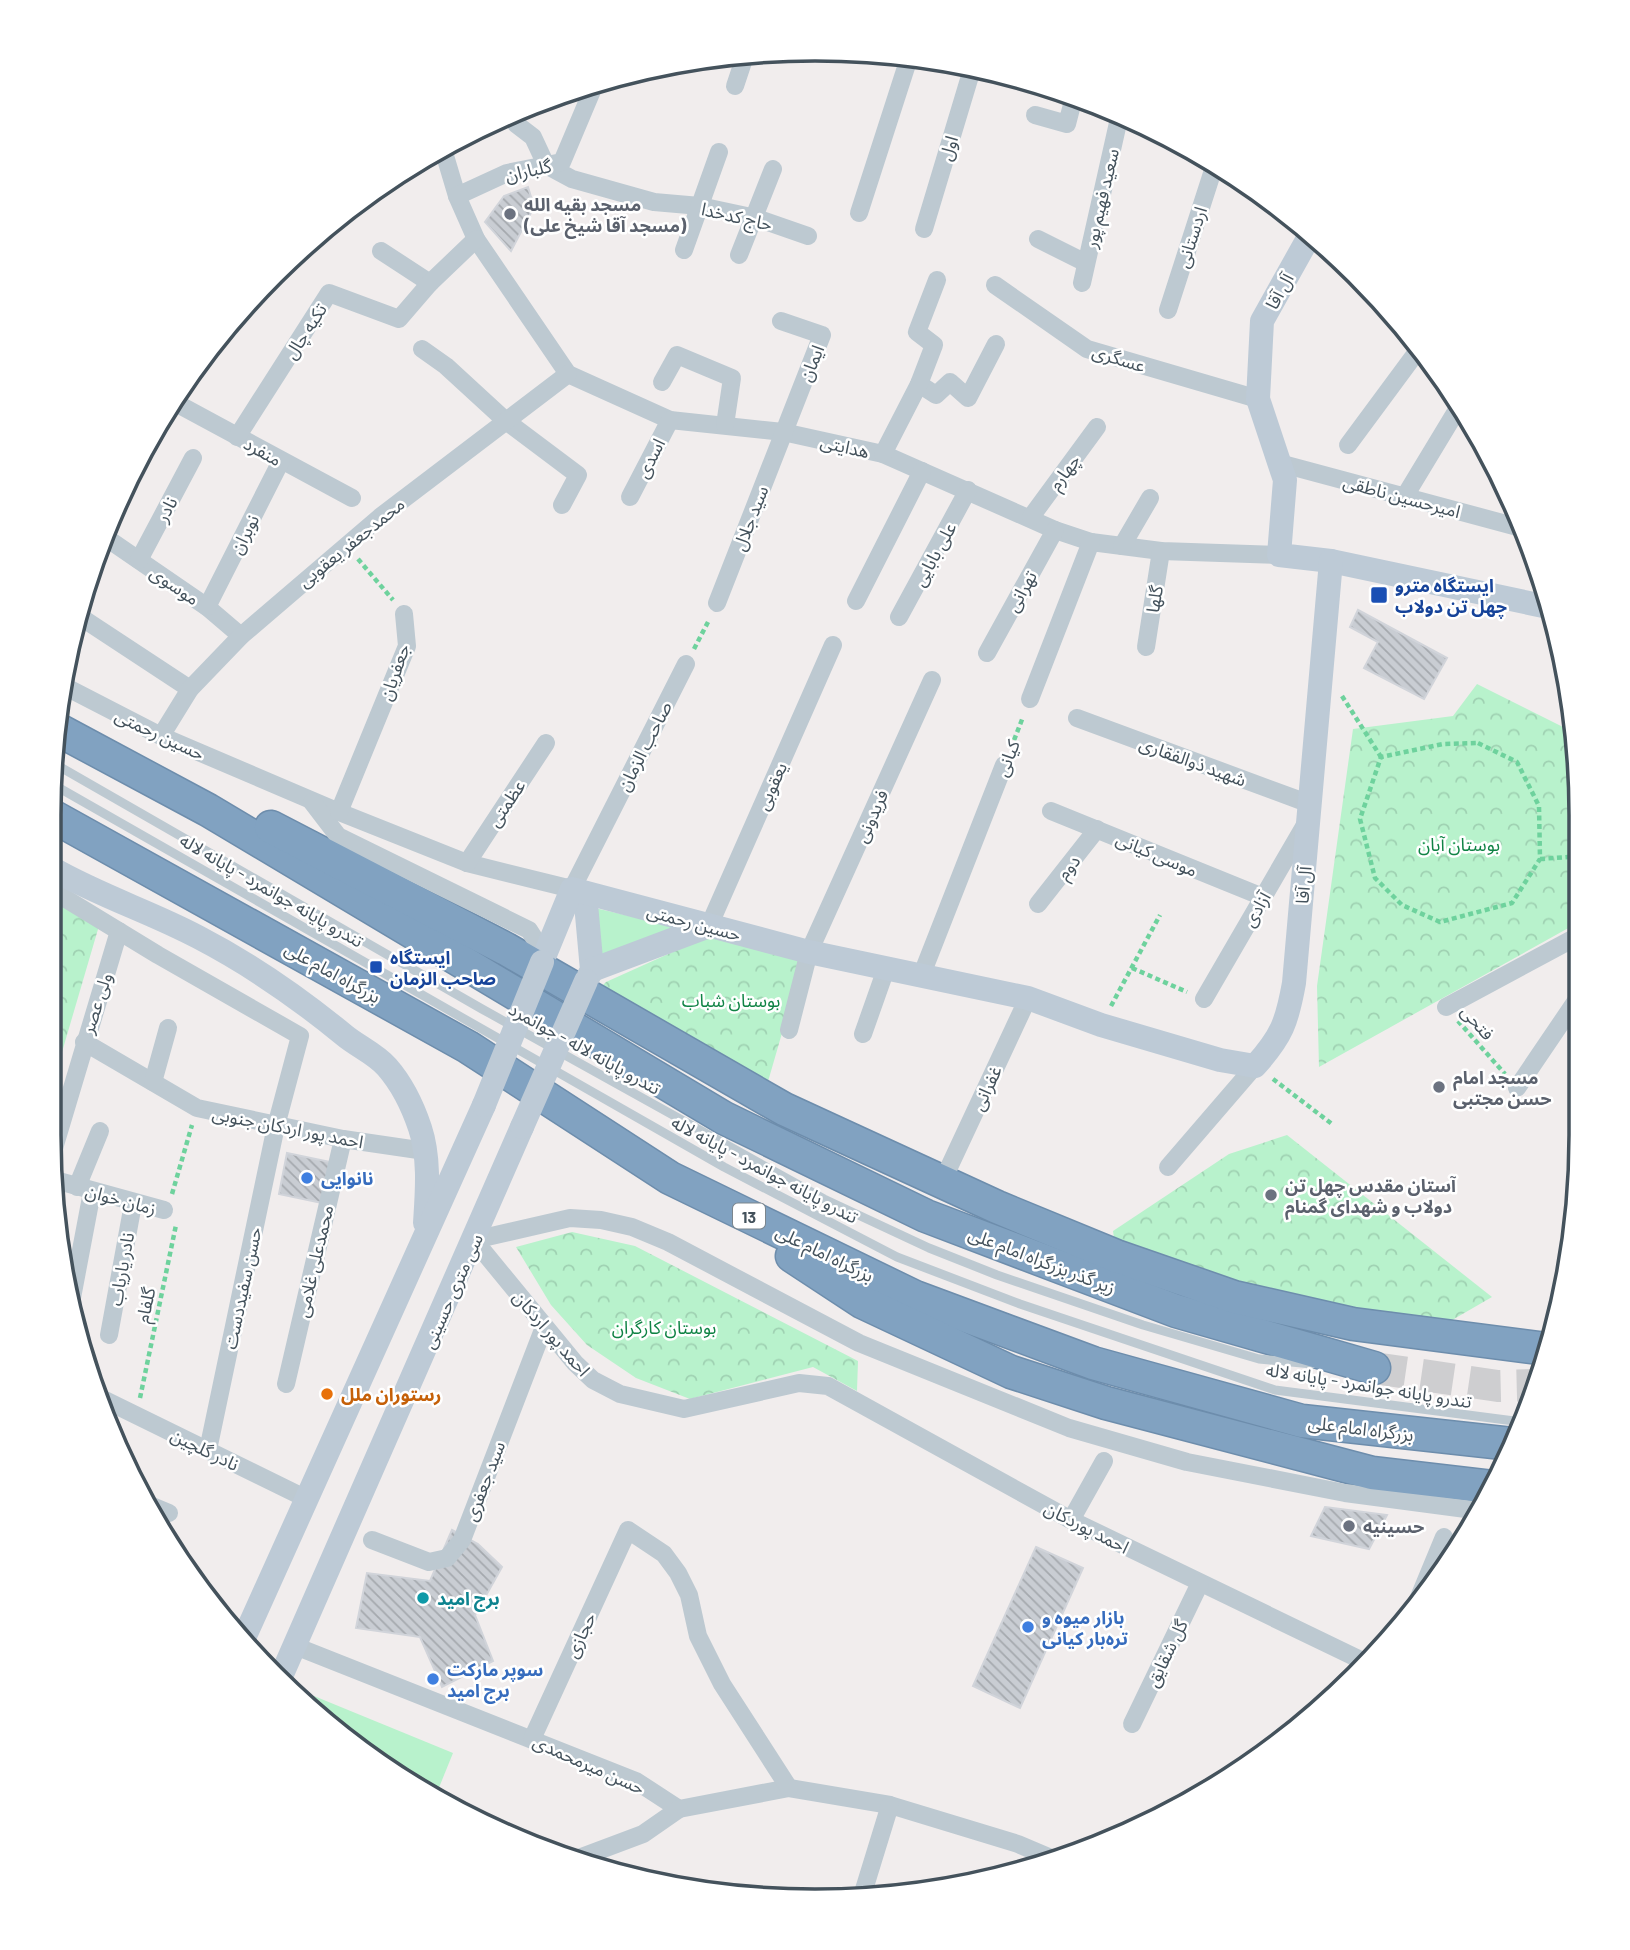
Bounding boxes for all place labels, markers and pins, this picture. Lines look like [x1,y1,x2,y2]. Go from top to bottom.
place label: مسجد بقیه الله (مسجد آقا شیخ علی) [523,193,687,239]
marker: مسجد بقیه الله (مسجد آقا شیخ علی) [502,206,518,222]
place label: ایستگاه مترو چهل تن دولاب [1395,574,1507,619]
marker: ایستگاه مترو چهل تن دولاب [1369,585,1389,605]
place label: ایستگاه صاحب الزمان [390,946,496,990]
marker: ایستگاه صاحب الزمان [368,959,384,975]
place label: مسجد امام حسن مجتبی [1453,1066,1552,1109]
marker: مسجد امام حسن مجتبی [1431,1079,1447,1095]
place label: نانوایی [321,1167,373,1189]
marker: نانوایی [299,1170,315,1186]
place label: آستان مقدس چهل تن دولاب و شهدای گمنام [1285,1174,1457,1220]
marker: آستان مقدس چهل تن دولاب و شهدای گمنام [1263,1187,1279,1203]
place label: رستوران ملل [341,1383,441,1406]
marker: رستوران ملل [319,1386,335,1402]
place label: حسینیه [1363,1515,1424,1537]
marker: حسینیه [1341,1518,1357,1534]
place label: برج امید [437,1587,500,1612]
marker: برج امید [415,1590,431,1606]
place label: بازار میوه و تره‌بار کیانی [1042,1606,1129,1650]
marker: بازار میوه و تره‌بار کیانی [1020,1619,1036,1635]
place label: سوپر مارکت برج امید [447,1658,543,1704]
marker: سوپر مارکت برج امید [425,1671,441,1687]

